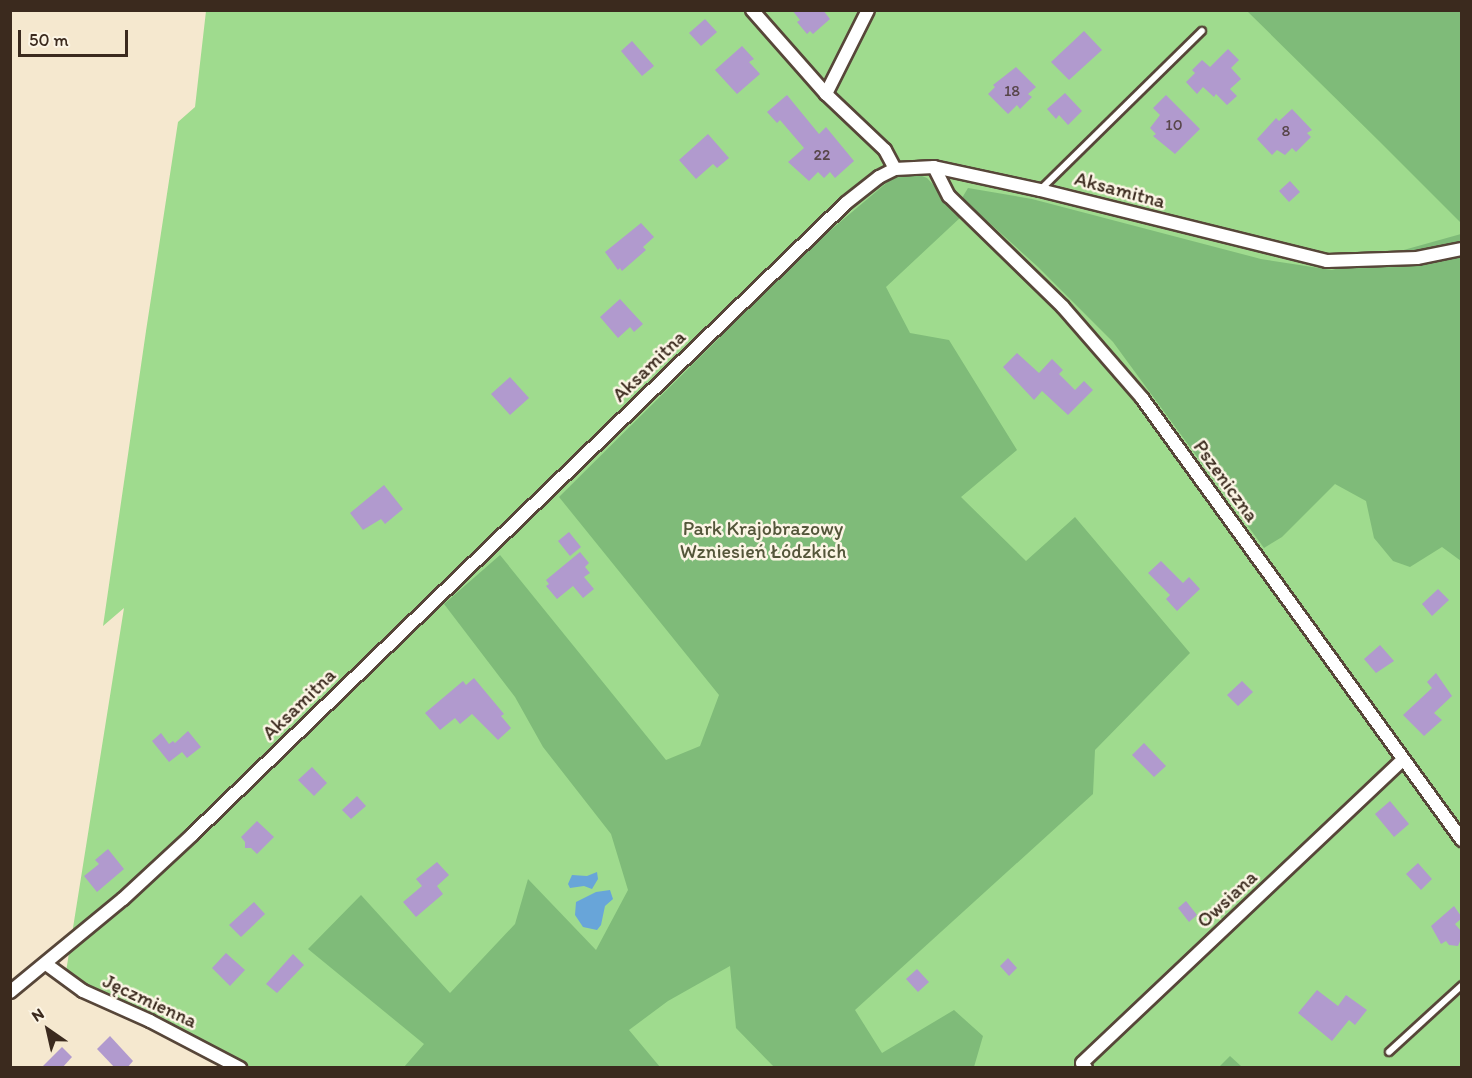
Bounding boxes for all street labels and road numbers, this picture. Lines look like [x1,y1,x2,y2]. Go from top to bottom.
street label: Aksamitna [1072,166,1168,214]
street label: Aksamitna [607,325,691,407]
street label: Pszeniczna [1188,435,1264,527]
street label: Aksamitna [257,663,341,745]
street label: Owsiana [1192,865,1262,933]
street label: Jęczmienna [99,969,201,1033]

